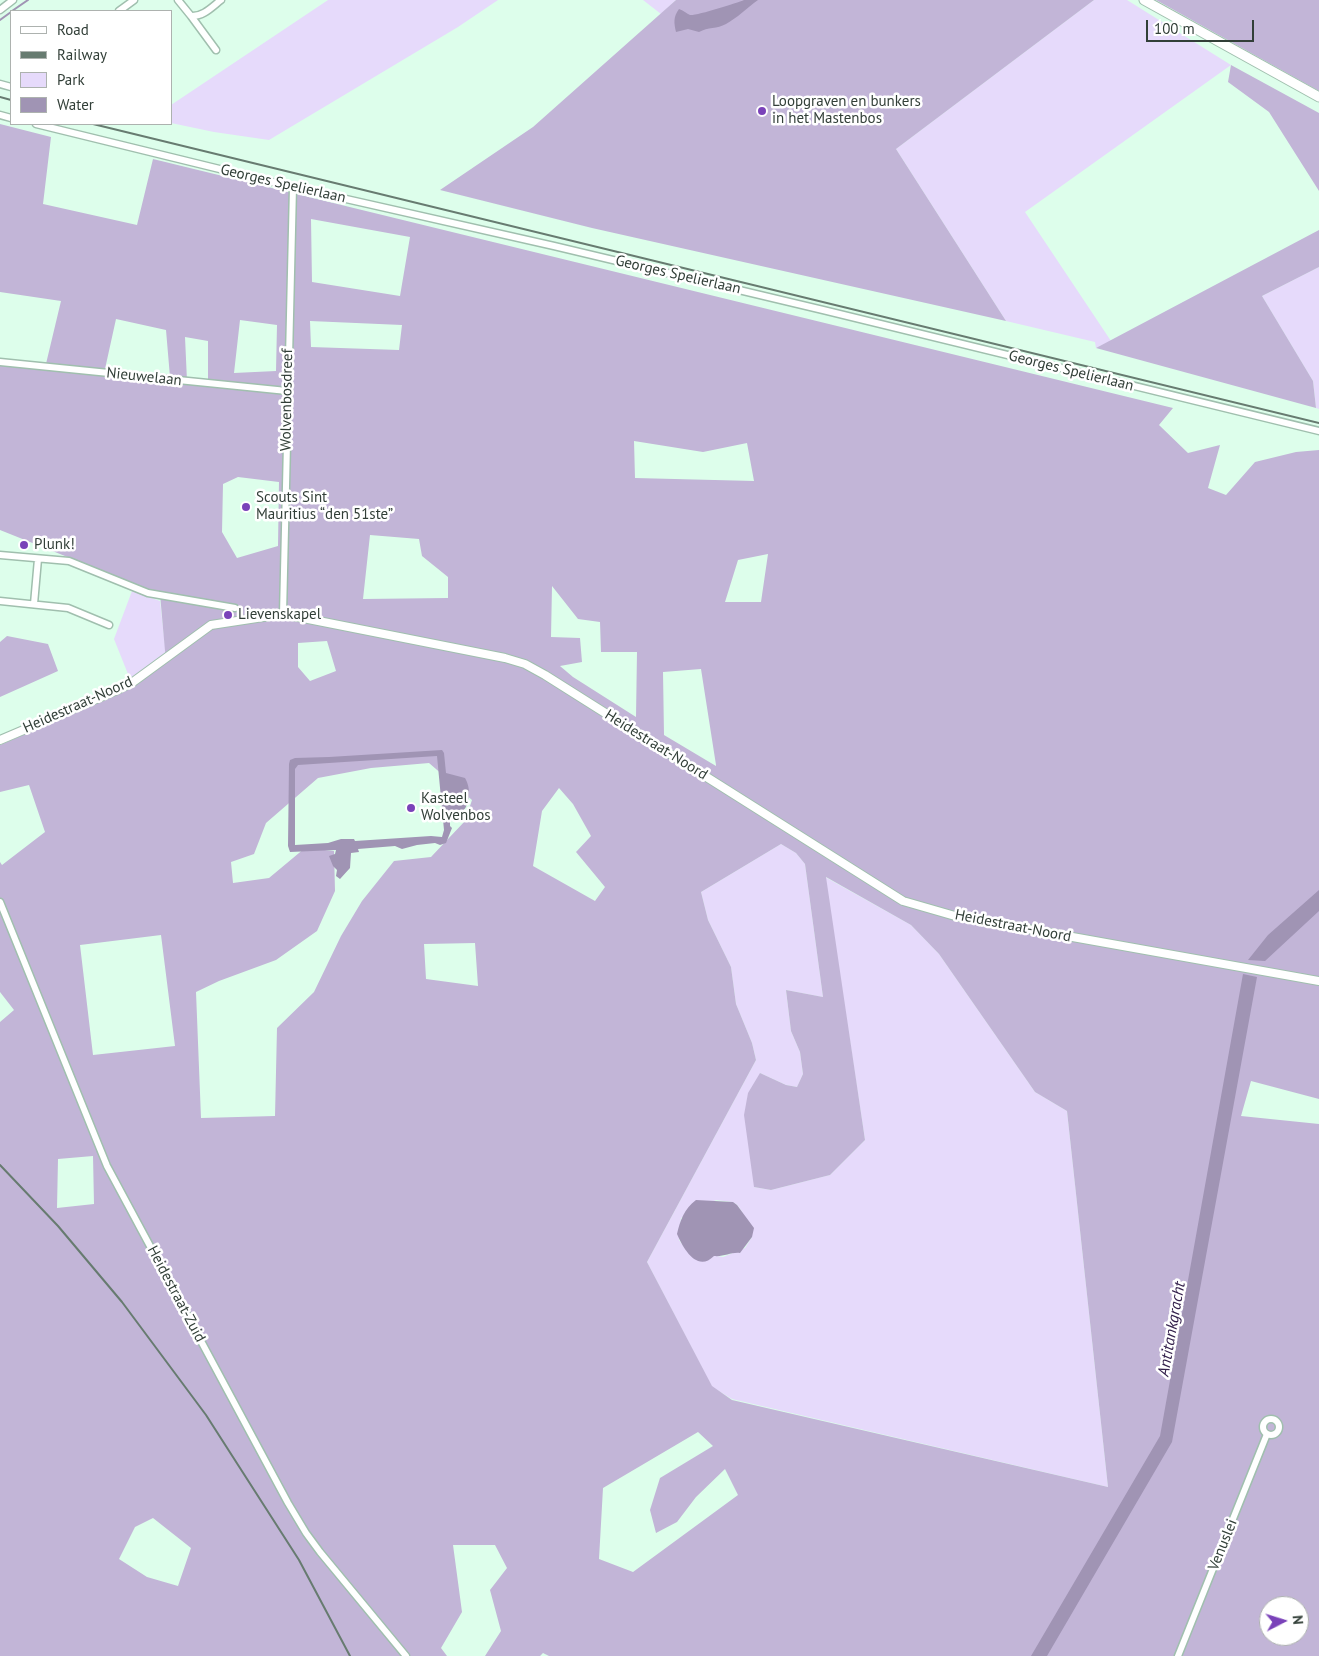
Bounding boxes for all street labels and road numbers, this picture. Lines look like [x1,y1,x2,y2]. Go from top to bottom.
street label: Georges Spelierlaan [219,161,347,207]
street label: Georges Spelierlaan [614,252,742,298]
street label: Georges Spelierlaan [1007,347,1135,395]
street label: Wolvenbosdreef [277,349,297,451]
street label: Nieuwelaan [105,364,183,390]
street label: Heidestraat-Noord [20,673,136,737]
street label: Heidestraat-Noord [601,706,711,784]
street label: Heidestraat-Noord [953,906,1073,946]
street label: Heidestraat-Zuid [143,1243,209,1345]
street label: Venuslei [1205,1517,1241,1573]

